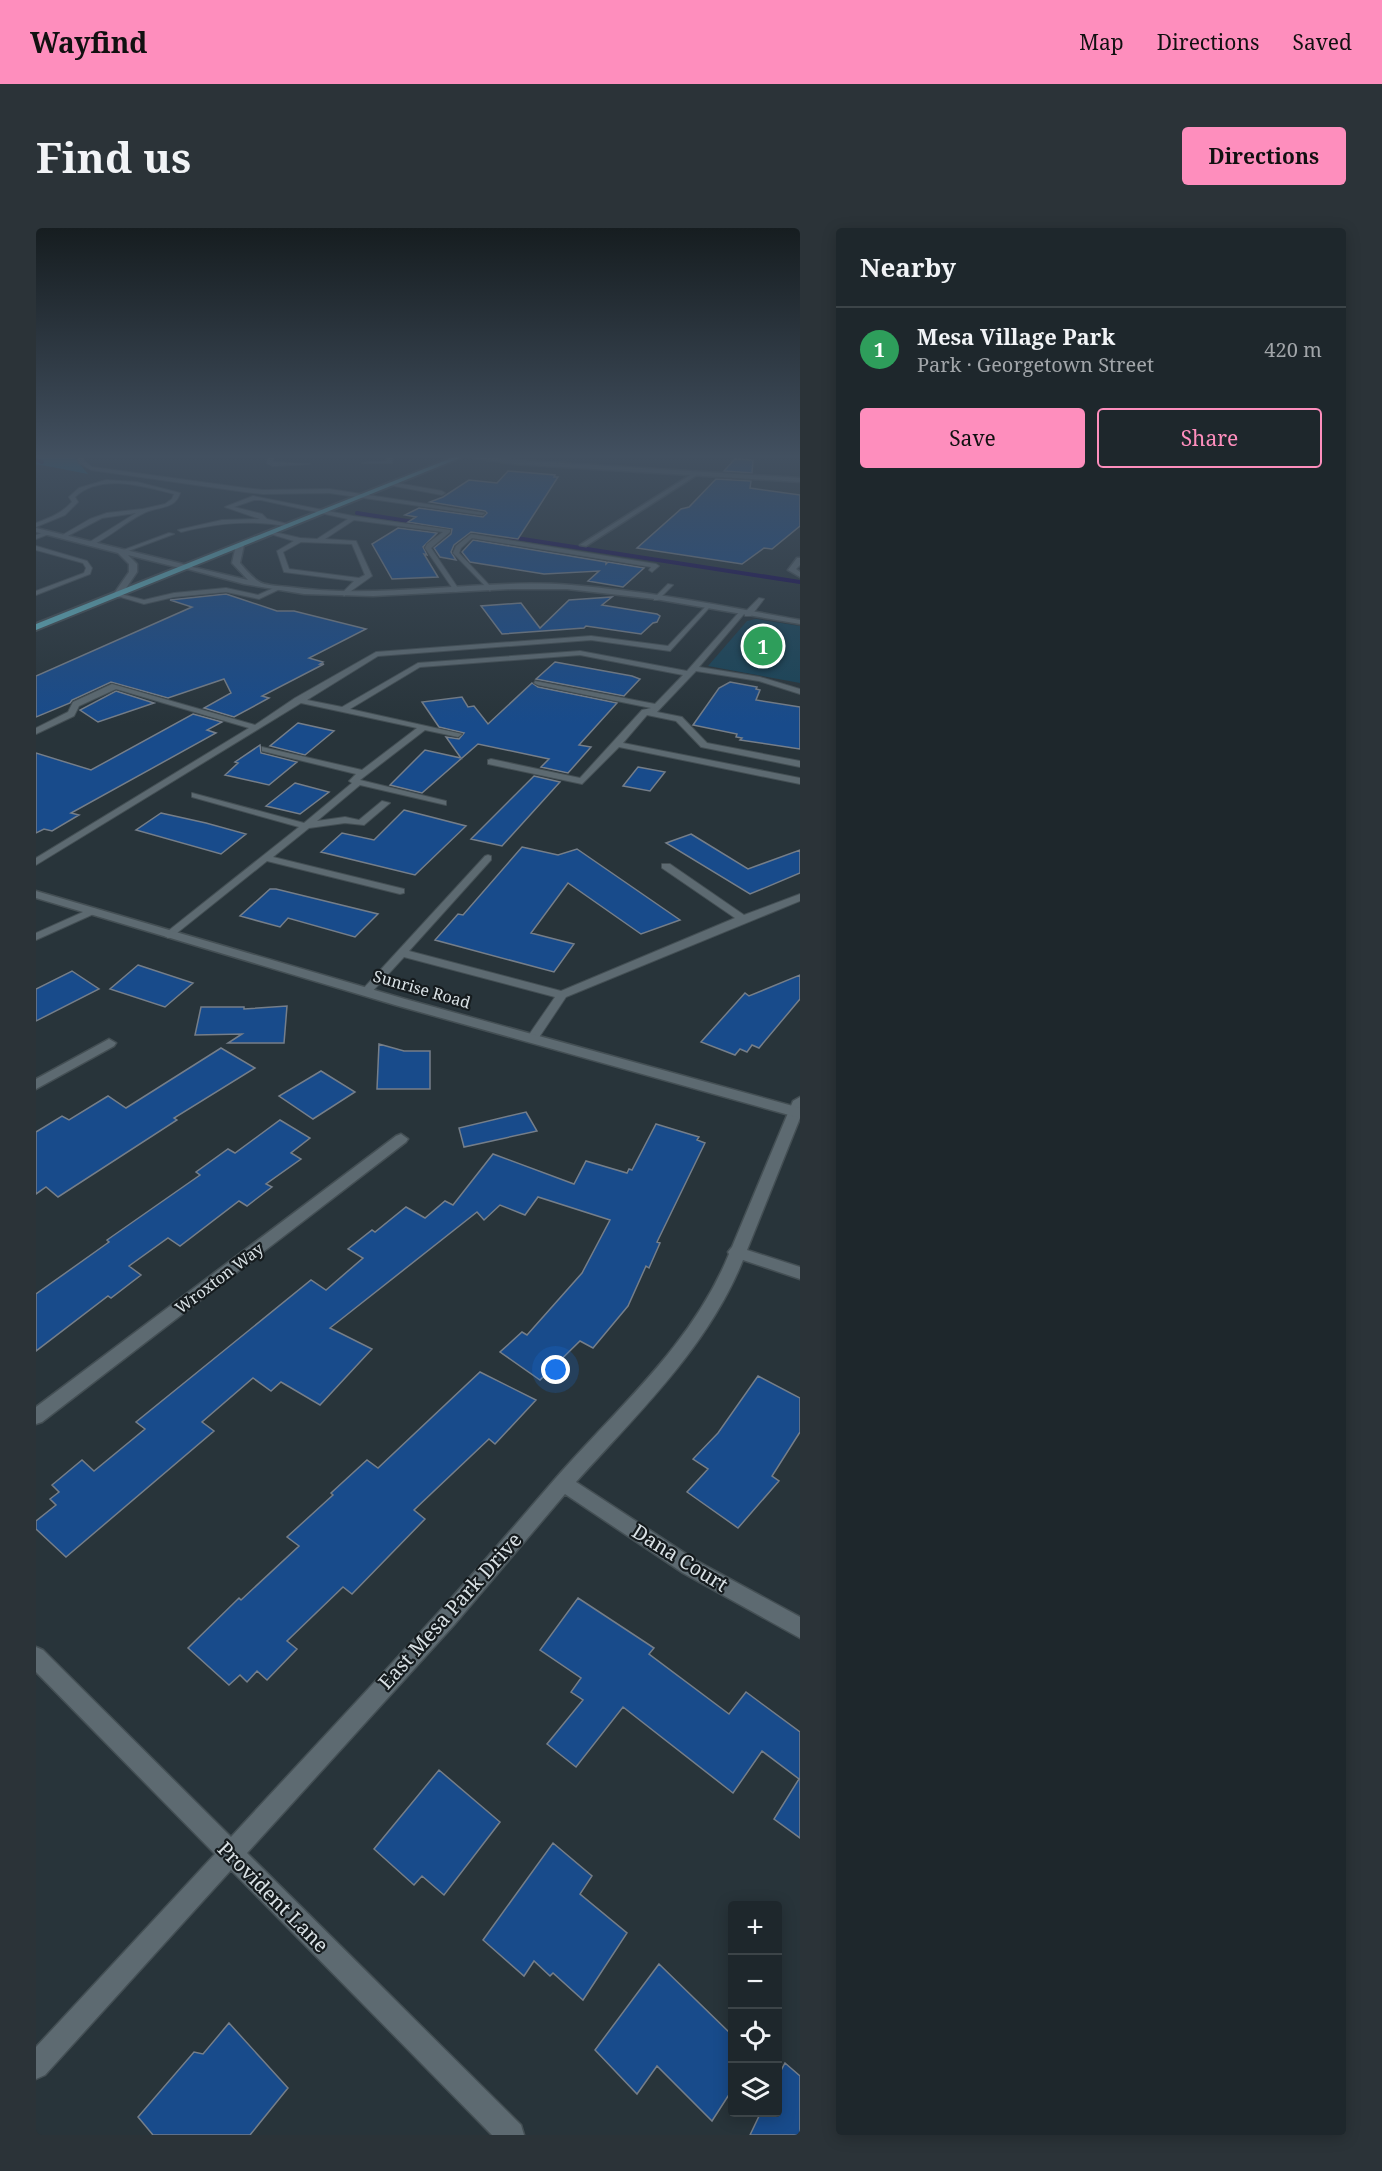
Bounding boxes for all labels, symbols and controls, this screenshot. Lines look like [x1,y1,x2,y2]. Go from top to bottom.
text: Wayfind [30,23,148,61]
text: Map [1079,28,1124,56]
text: Directions [1157,28,1259,56]
text: Saved [1292,28,1352,56]
button: Directions [1182,127,1346,185]
text: Find us [36,128,191,185]
text: Nearby [860,249,956,285]
text: Mesa Village Park [917,321,1115,351]
text: 1 [874,336,885,363]
text: 420 m [1264,336,1322,363]
text: Park · Georgetown Street [917,351,1154,378]
button: Save [860,408,1085,468]
button: Share [1097,408,1322,468]
pin: 1 [744,624,782,668]
street label: Sunrise Road [371,965,473,1013]
street label: Wroxton Way [170,1237,268,1319]
your location [541,1355,570,1384]
street label: Dana Court [627,1517,733,1598]
street label: East Mesa Park Drive [372,1526,527,1695]
street label: Provident Lane [212,1835,335,1958]
map controls [728,1901,782,2117]
button: + [728,1901,782,1955]
button: − [728,1955,782,2009]
button: locate [728,2009,782,2063]
button: layers [728,2063,782,2117]

